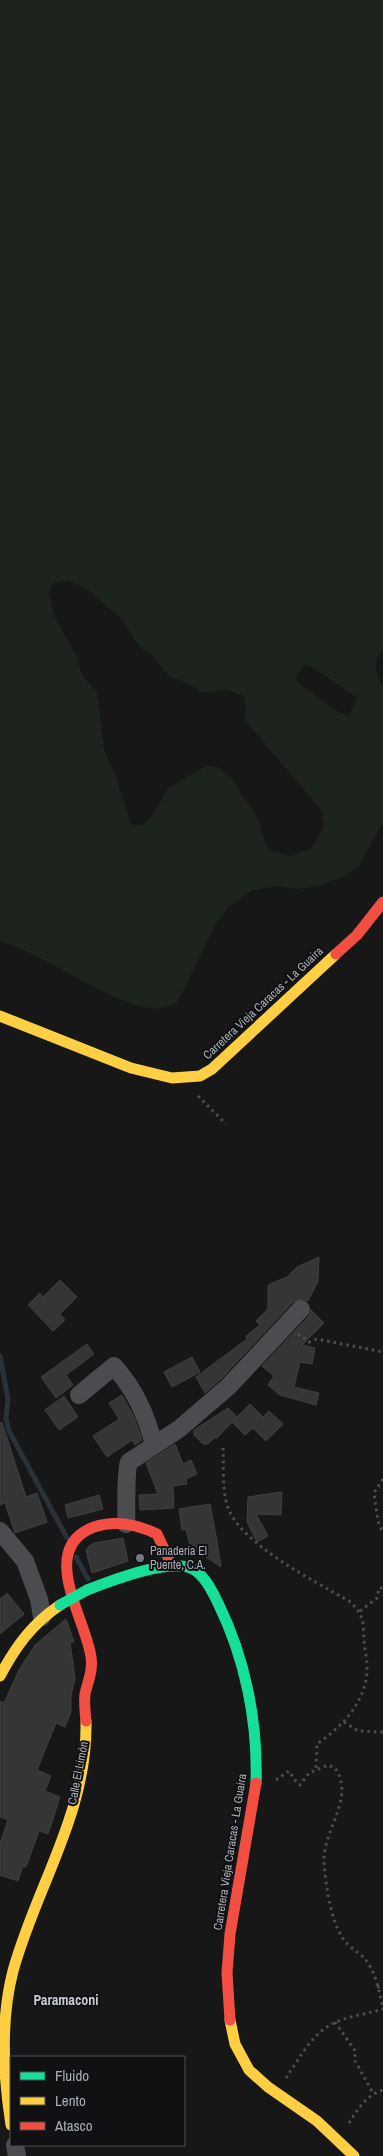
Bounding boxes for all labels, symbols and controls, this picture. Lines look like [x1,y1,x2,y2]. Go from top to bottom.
street label: Carretera Vieja Caracas - La Guaira [200,943,327,1063]
place label: Panadería El Puente, C.A. [150,1543,207,1573]
marker: Panadería El Puente, C.A. [134,1552,146,1564]
street label: Calle El Limón [64,1740,92,1806]
street label: Carretera Vieja Caracas - La Guaira [210,1772,250,1931]
district label: Paramaconi [33,1991,99,2009]
legend [10,2056,185,2146]
text: Fluido [55,2065,89,2086]
text: Lento [55,2090,86,2111]
text: Atasco [54,2115,93,2136]

